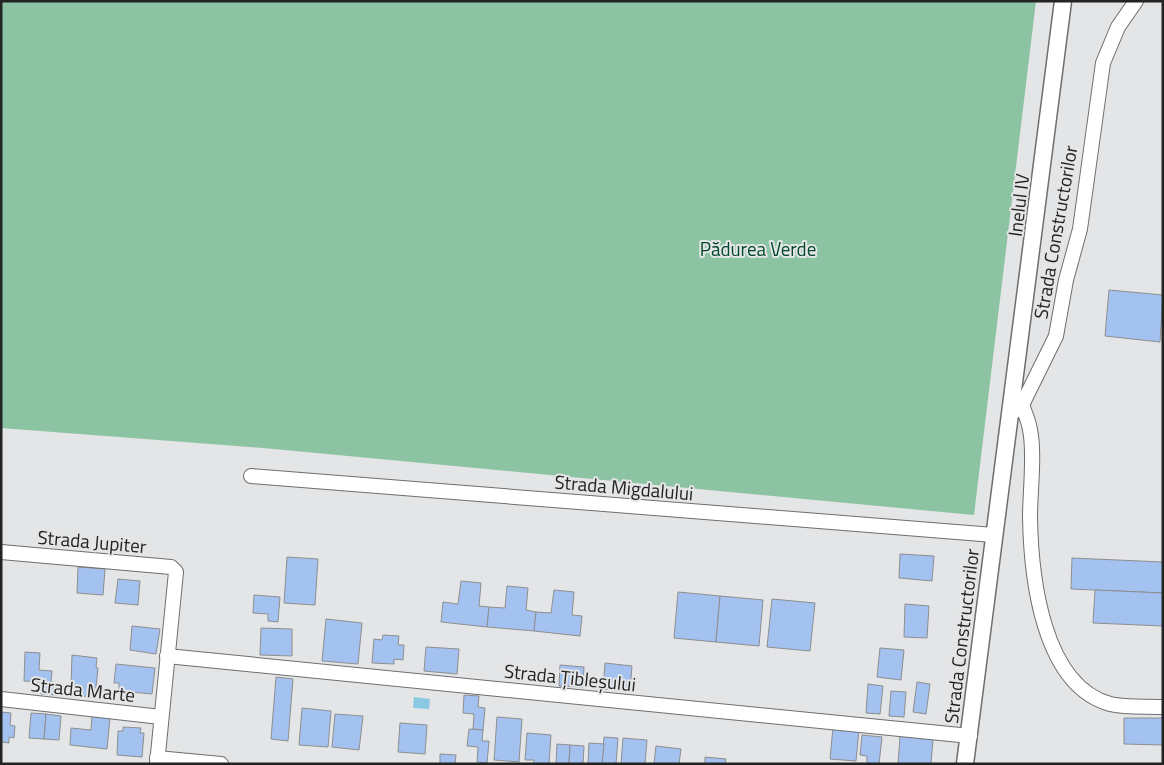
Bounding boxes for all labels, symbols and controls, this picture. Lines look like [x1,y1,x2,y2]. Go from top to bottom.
street label: Strada Constructorilor [1025,142,1085,321]
street label: Inelul IV [1000,172,1036,238]
park label: Pădurea Verde [700,234,816,263]
street label: Strada Migdalului [553,466,695,508]
street label: Strada Jupiter [36,522,148,560]
street label: Strada Constructorilor [936,547,986,725]
street label: Strada Țibleșului [503,656,637,698]
street label: Strada Marte [29,669,137,709]

